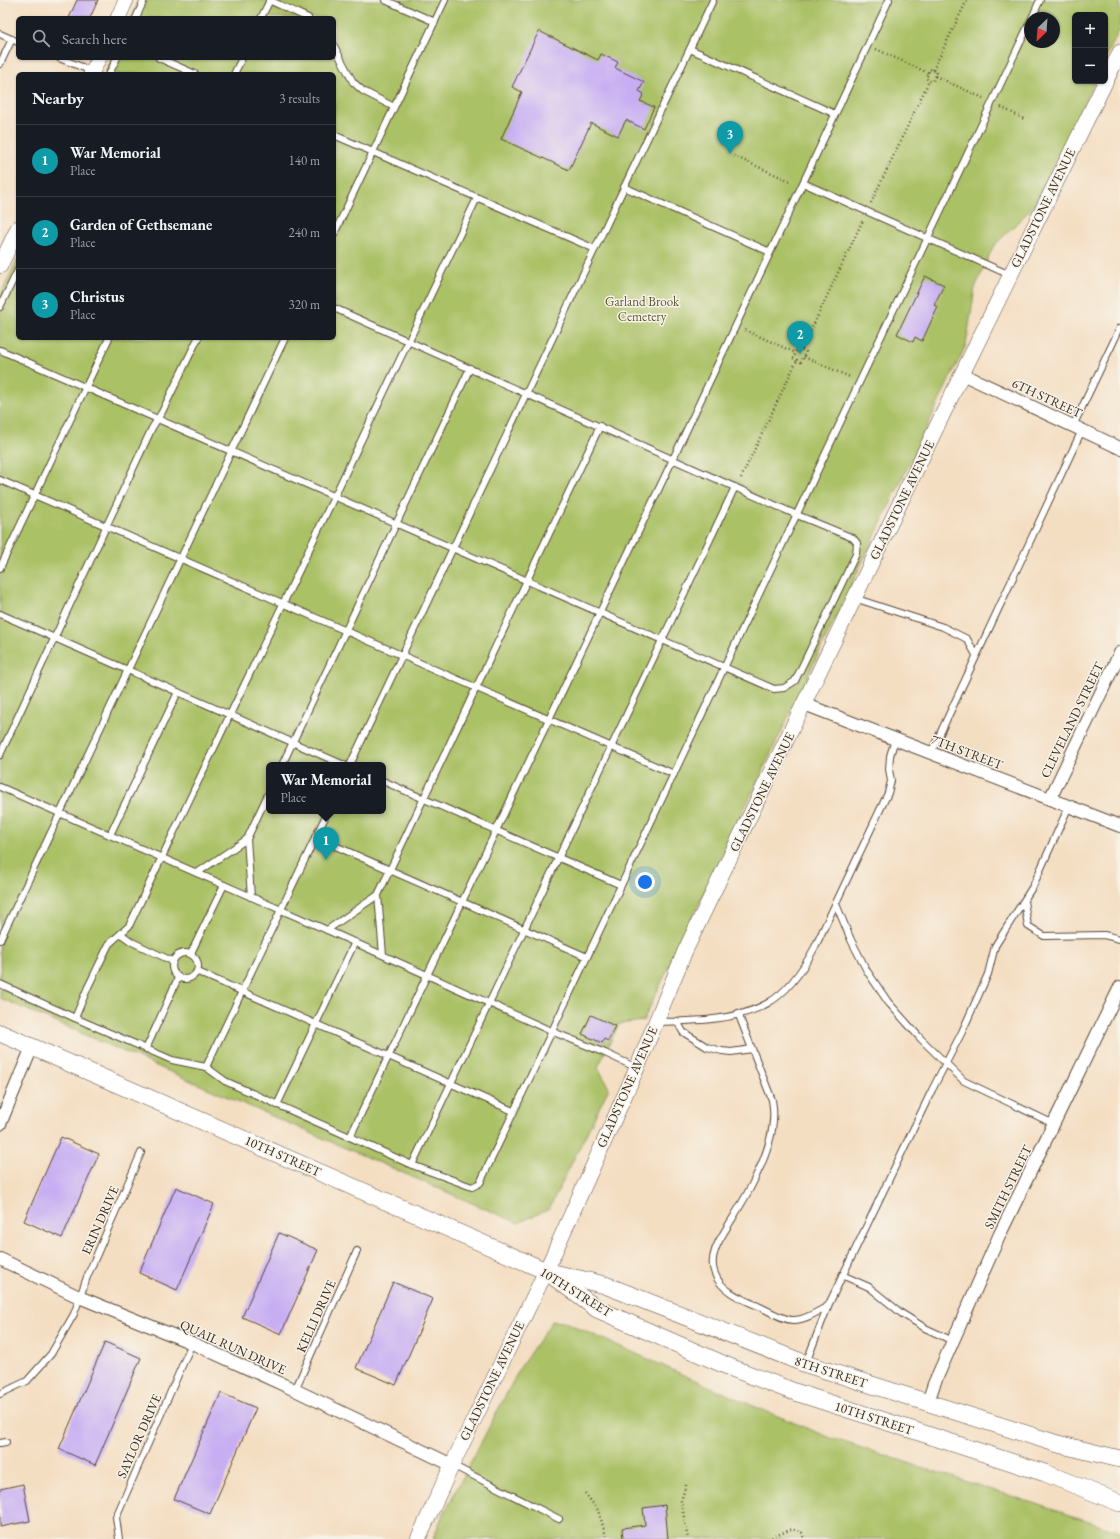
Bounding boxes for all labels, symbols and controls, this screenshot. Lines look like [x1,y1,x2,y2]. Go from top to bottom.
north arrow [1024,12,1060,48]
map controls [1072,12,1108,84]
button: + [1072,12,1108,48]
search box [16,16,336,60]
icon: search [30,27,52,49]
text: Search here [62,29,127,48]
button: − [1072,48,1108,84]
text: Nearby [32,87,84,109]
text: 3 results [279,90,320,107]
pin: 3 [717,121,743,154]
text: War Memorial [70,143,161,162]
street label: GLADSTONE AVENUE [1007,145,1079,271]
text: 1 [42,152,48,169]
text: 140 m [289,152,320,169]
text: Place [70,162,96,179]
text: Garden of Gethsemane [70,215,212,234]
text: 2 [42,224,48,241]
text: 240 m [289,224,320,241]
text: Place [70,234,96,251]
text: Christus [70,287,124,306]
park label: Garland Brook Cemetery [605,293,680,325]
text: 3 [42,296,48,313]
text: 320 m [289,296,320,313]
text: Place [70,306,96,323]
pin: 2 [787,321,813,354]
street label: 6TH STREET [1009,374,1085,422]
street label: GLADSTONE AVENUE [866,437,938,563]
street label: CLEVELAND STREET [1037,659,1108,781]
street label: GLADSTONE AVENUE [726,729,798,855]
street label: 7TH STREET [929,731,1006,774]
popup [266,762,386,814]
text: War Memorial [281,770,371,789]
text: Place [281,789,306,806]
pin: 1 [313,827,339,860]
your location [635,872,655,892]
street label: GLADSTONE AVENUE [593,1024,661,1150]
street label: 10TH STREET [242,1132,324,1181]
street label: SMITH STREET [980,1142,1036,1232]
street label: ERIN DRIVE [77,1183,123,1257]
street label: 10TH STREET [537,1263,615,1321]
street label: KELLI DRIVE [292,1277,340,1355]
street label: QUAIL RUN DRIVE [177,1316,289,1378]
street label: GLADSTONE AVENUE [456,1318,528,1444]
street label: 8TH STREET [792,1352,870,1392]
street label: SAYLOR DRIVE [113,1391,165,1481]
street label: 10TH STREET [833,1397,916,1439]

